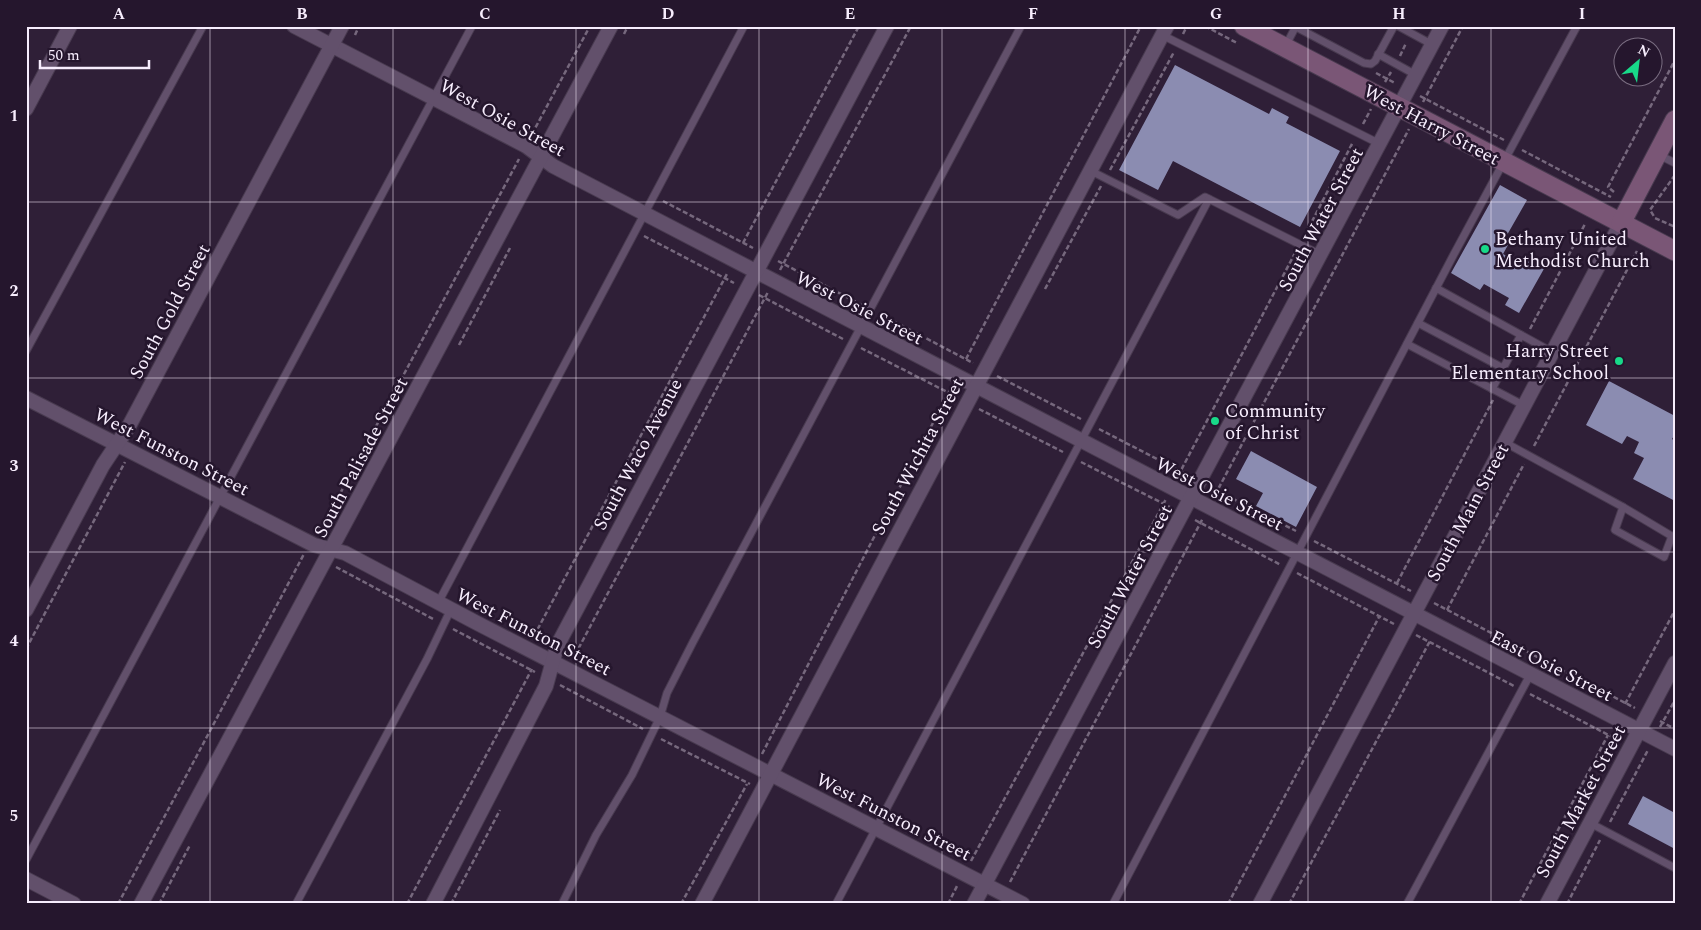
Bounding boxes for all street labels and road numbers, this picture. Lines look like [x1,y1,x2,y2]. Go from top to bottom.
street label: West Osie Street [434,72,571,165]
street label: West Harry Street [1358,77,1505,174]
street label: South Water Street [1271,142,1372,297]
street label: South Gold Street [122,239,218,385]
street label: West Osie Street [790,264,929,353]
street label: South Palisade Street [307,372,416,543]
street label: South Wichita Street [864,372,972,541]
street label: South Waco Avenue [586,374,691,536]
street label: West Funston Street [89,401,254,504]
street label: South Main Street [1420,438,1517,587]
street label: West Osie Street [1150,450,1289,539]
street label: South Water Street [1080,499,1181,654]
street label: West Funston Street [451,581,616,684]
street label: East Osie Street [1485,623,1618,710]
street label: South Market Street [1529,720,1634,883]
street label: West Funston Street [811,766,976,869]

